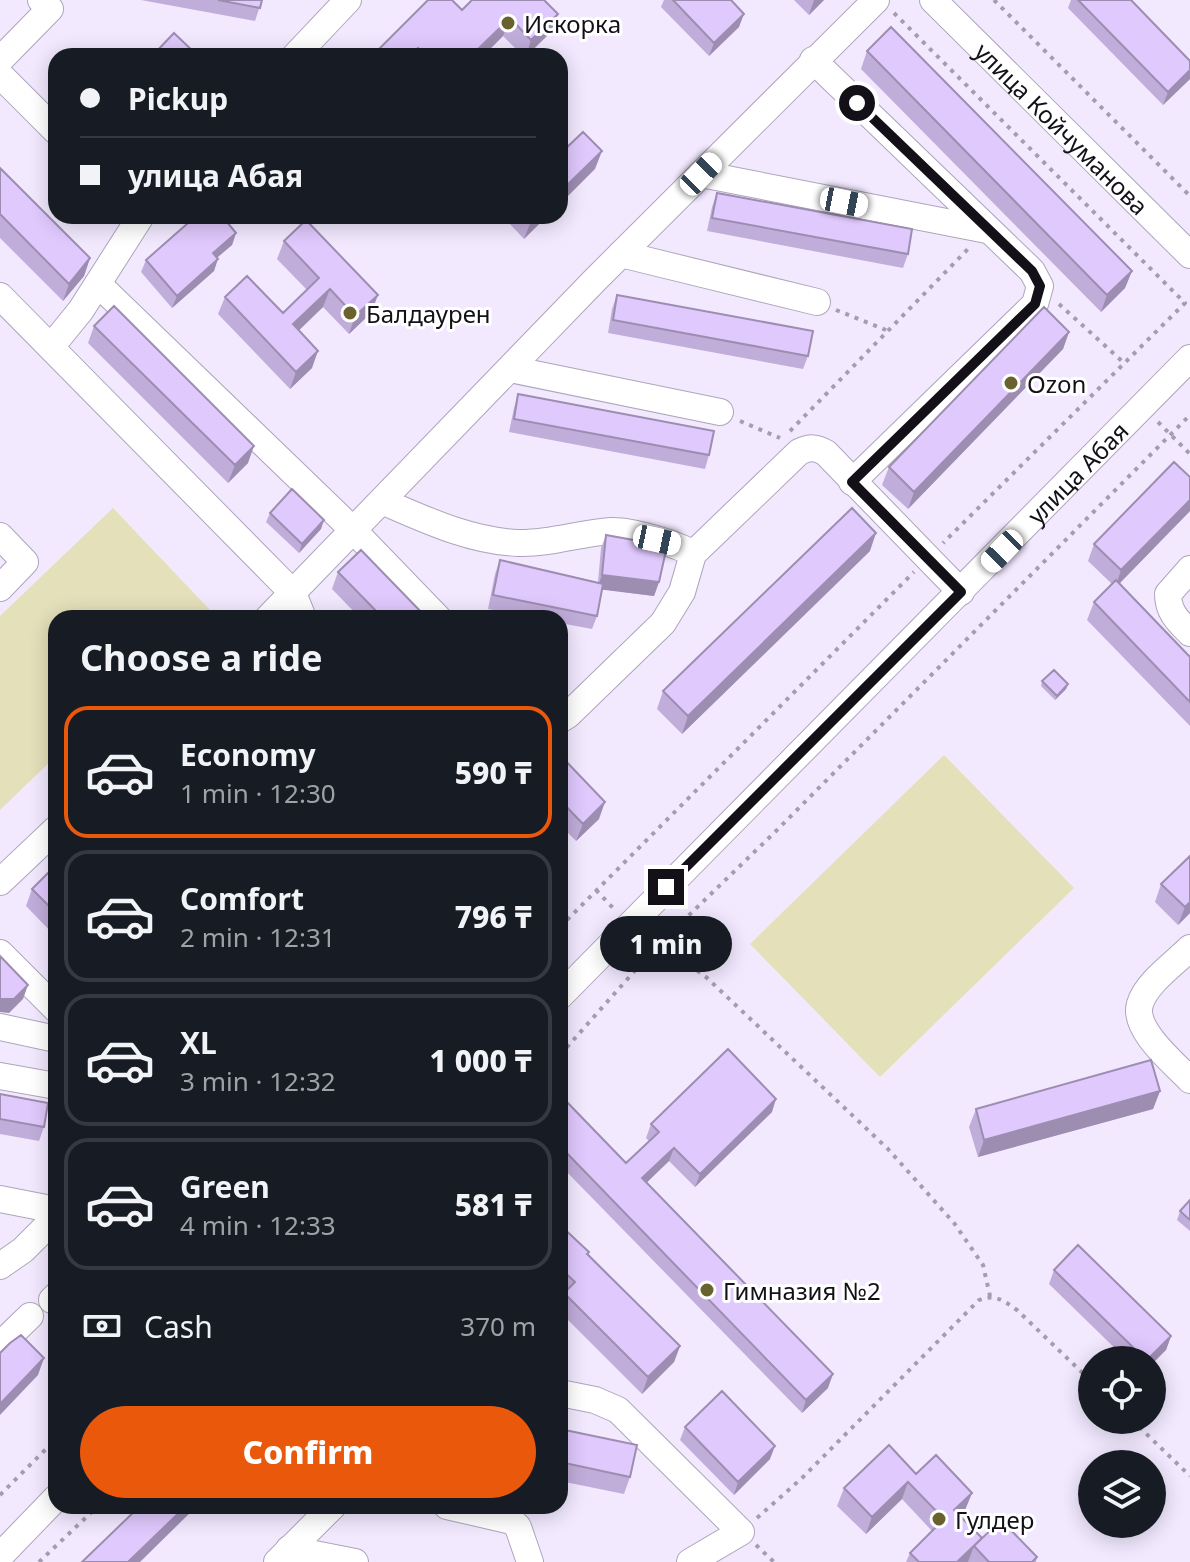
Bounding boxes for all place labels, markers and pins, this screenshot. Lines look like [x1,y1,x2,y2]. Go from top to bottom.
place label: Искоркa [524,7,621,40]
marker: Искоркa [499,14,517,32]
place label: Балдаурен [366,297,491,330]
marker: Балдаурен [341,304,359,322]
place label: Ozon [1027,367,1086,400]
marker: Ozon [1002,374,1020,392]
place label: Гимназия №2 [723,1274,881,1307]
marker: Гимназия №2 [698,1281,716,1299]
place label: Гулдер [955,1503,1034,1536]
marker: Гулдер [930,1510,948,1528]

